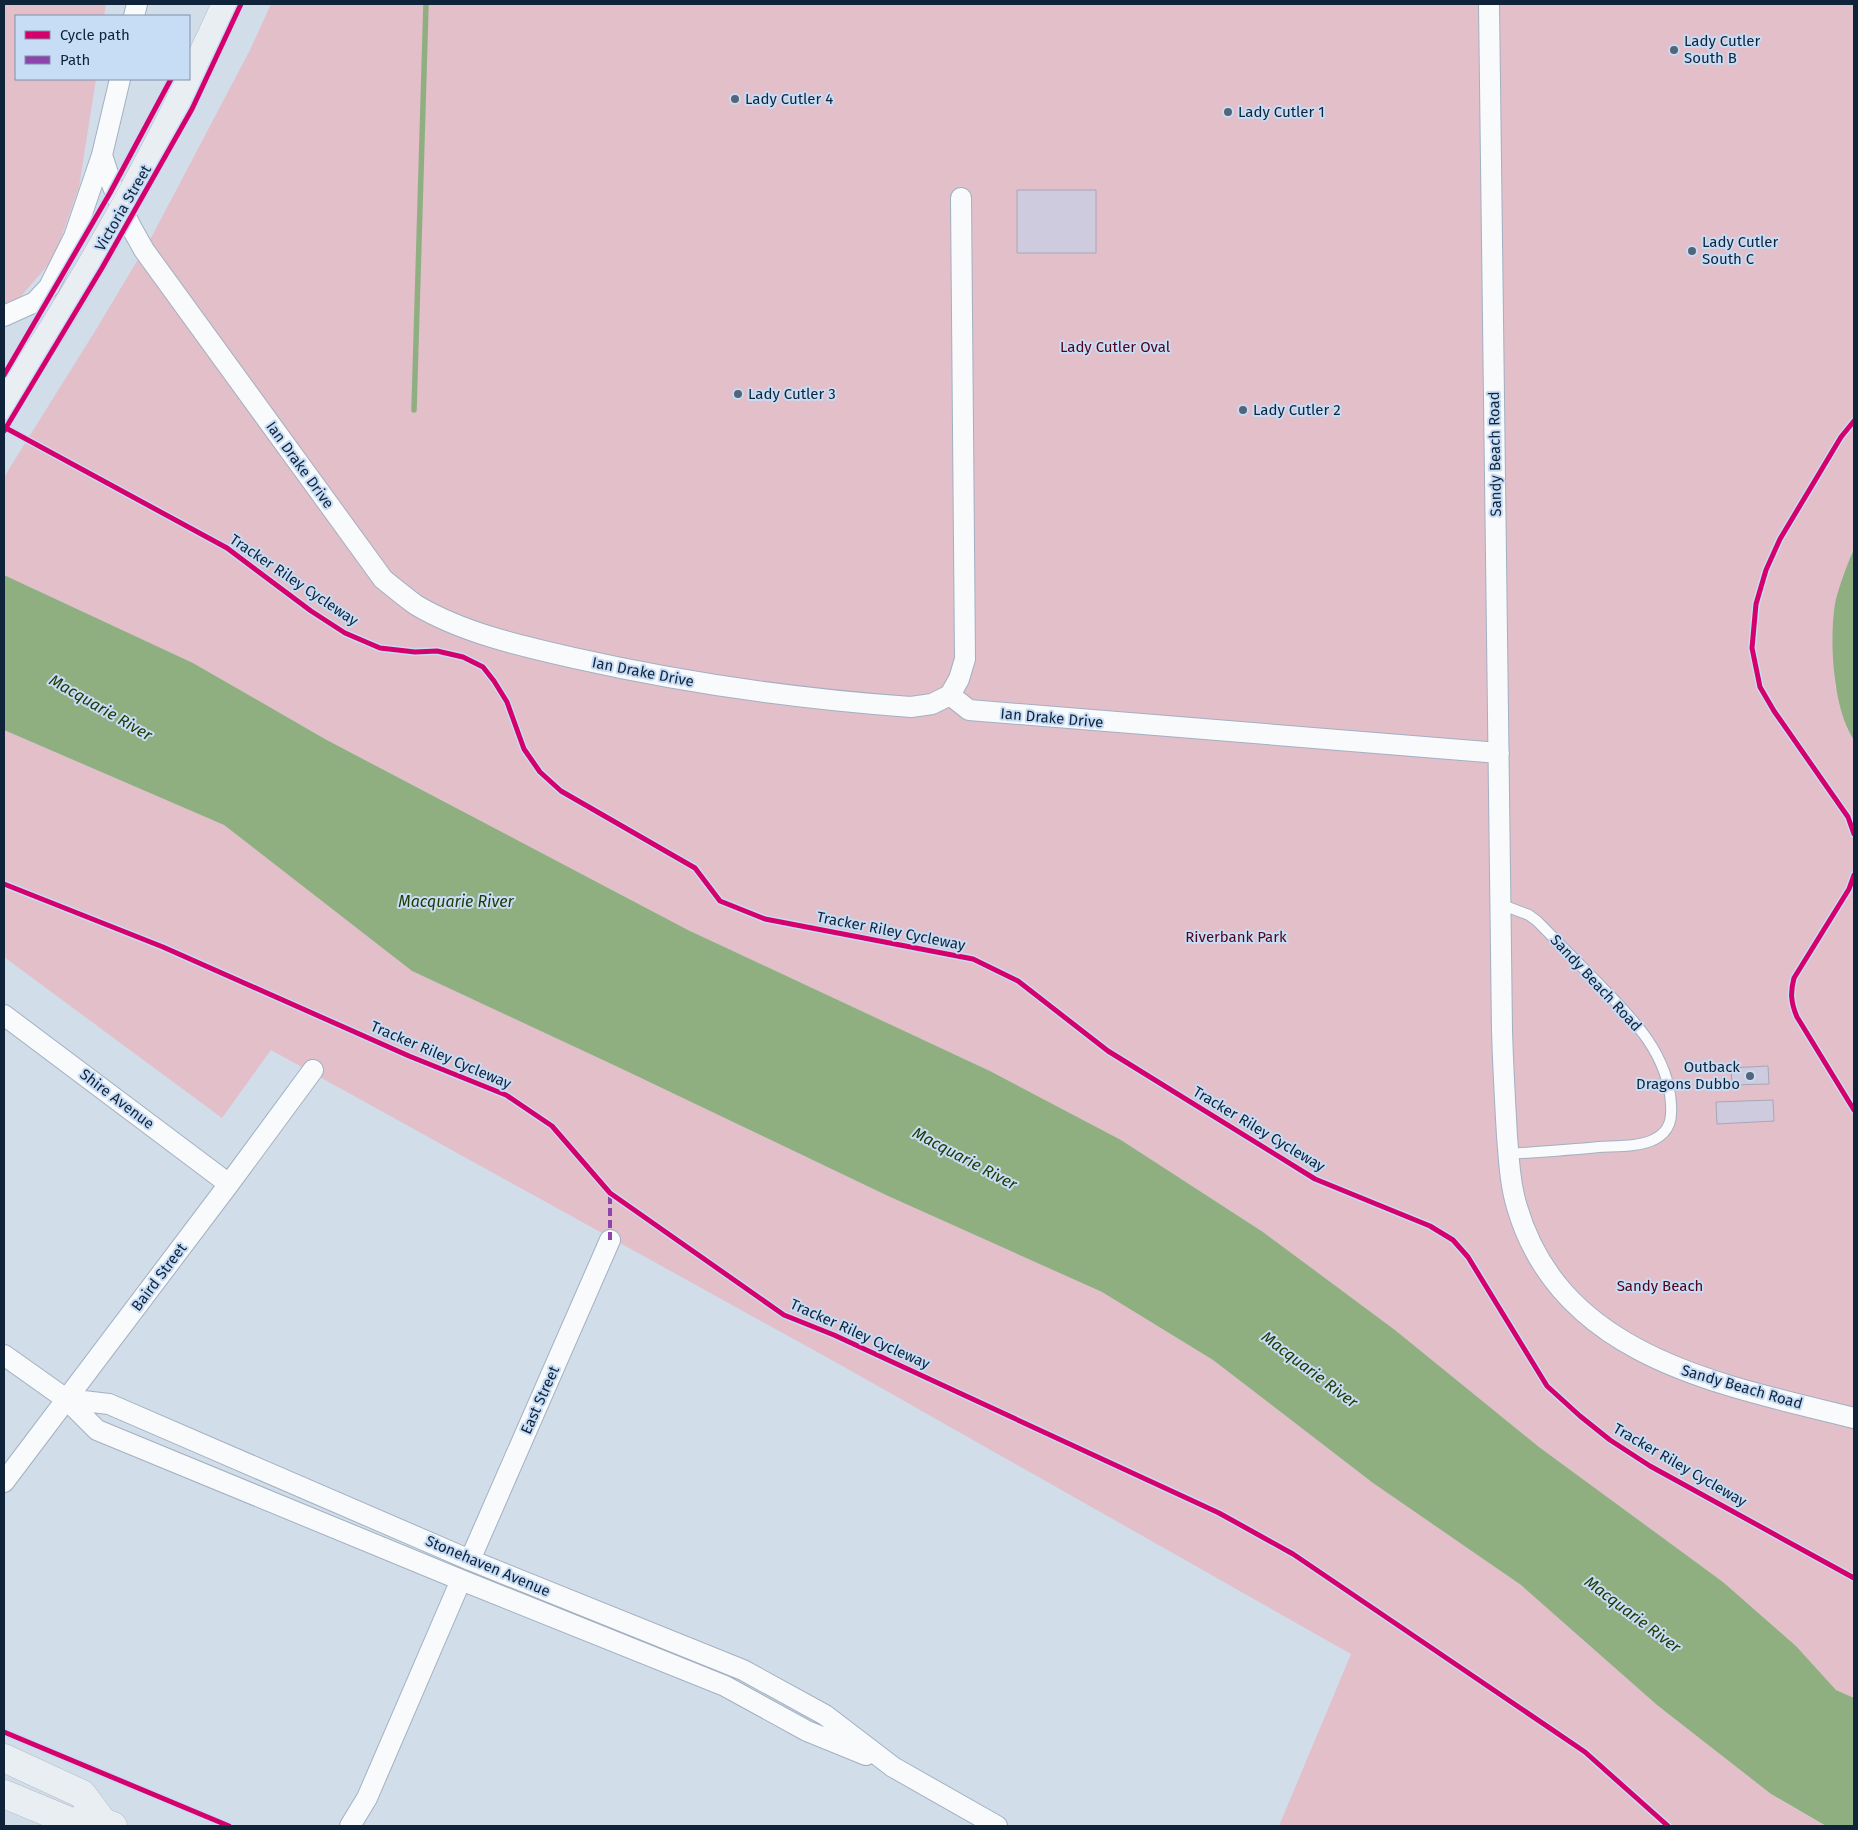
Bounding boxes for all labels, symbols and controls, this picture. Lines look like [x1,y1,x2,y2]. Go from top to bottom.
legend [15,15,190,80]
text: Cycle path [60,26,130,44]
place label: Lady Cutler South B [1684,32,1760,67]
marker: Lady Cutler South B [1668,44,1680,56]
text: Path [60,51,90,69]
place label: Lady Cutler 4 [745,90,833,108]
marker: Lady Cutler 4 [729,93,741,105]
place label: Lady Cutler 1 [1238,103,1325,121]
marker: Lady Cutler 1 [1222,106,1234,118]
street label: Victoria Street [91,161,155,254]
place label: Lady Cutler South C [1702,233,1778,268]
marker: Lady Cutler South C [1686,245,1698,257]
park label: Lady Cutler Oval [1060,338,1171,356]
place label: Lady Cutler 3 [748,385,836,403]
marker: Lady Cutler 3 [732,388,744,400]
street label: Sandy Beach Road [1485,391,1505,517]
place label: Lady Cutler 2 [1253,401,1341,419]
marker: Lady Cutler 2 [1237,404,1249,416]
street label: Ian Drake Drive [262,418,338,512]
street label: Tracker Riley Cycleway [226,530,362,630]
street label: Ian Drake Drive [591,653,695,691]
water label: Macquarie River [46,670,156,745]
street label: Ian Drake Drive [1000,705,1104,731]
water label: Macquarie River [398,892,515,911]
street label: Tracker Riley Cycleway [815,908,967,954]
park label: Riverbank Park [1185,928,1287,946]
street label: Sandy Beach Road [1547,931,1645,1035]
street label: Tracker Riley Cycleway [368,1017,515,1093]
place label: Outback Dragons Dubbo [1636,1058,1740,1093]
street label: Shire Avenue [76,1065,158,1133]
marker: Outback Dragons Dubbo [1744,1070,1756,1082]
street label: Tracker Riley Cycleway [1190,1082,1329,1176]
water label: Macquarie River [909,1123,1021,1194]
street label: Baird Street [128,1239,191,1315]
park label: Sandy Beach [1617,1277,1703,1295]
street label: Tracker Riley Cycleway [787,1295,933,1373]
water label: Macquarie River [1258,1327,1362,1412]
street label: Sandy Beach Road [1679,1361,1805,1413]
street label: East Street [517,1362,563,1437]
street label: Tracker Riley Cycleway [1610,1419,1750,1511]
street label: Stonehaven Avenue [423,1532,553,1600]
water label: Macquarie River [1581,1572,1685,1657]

